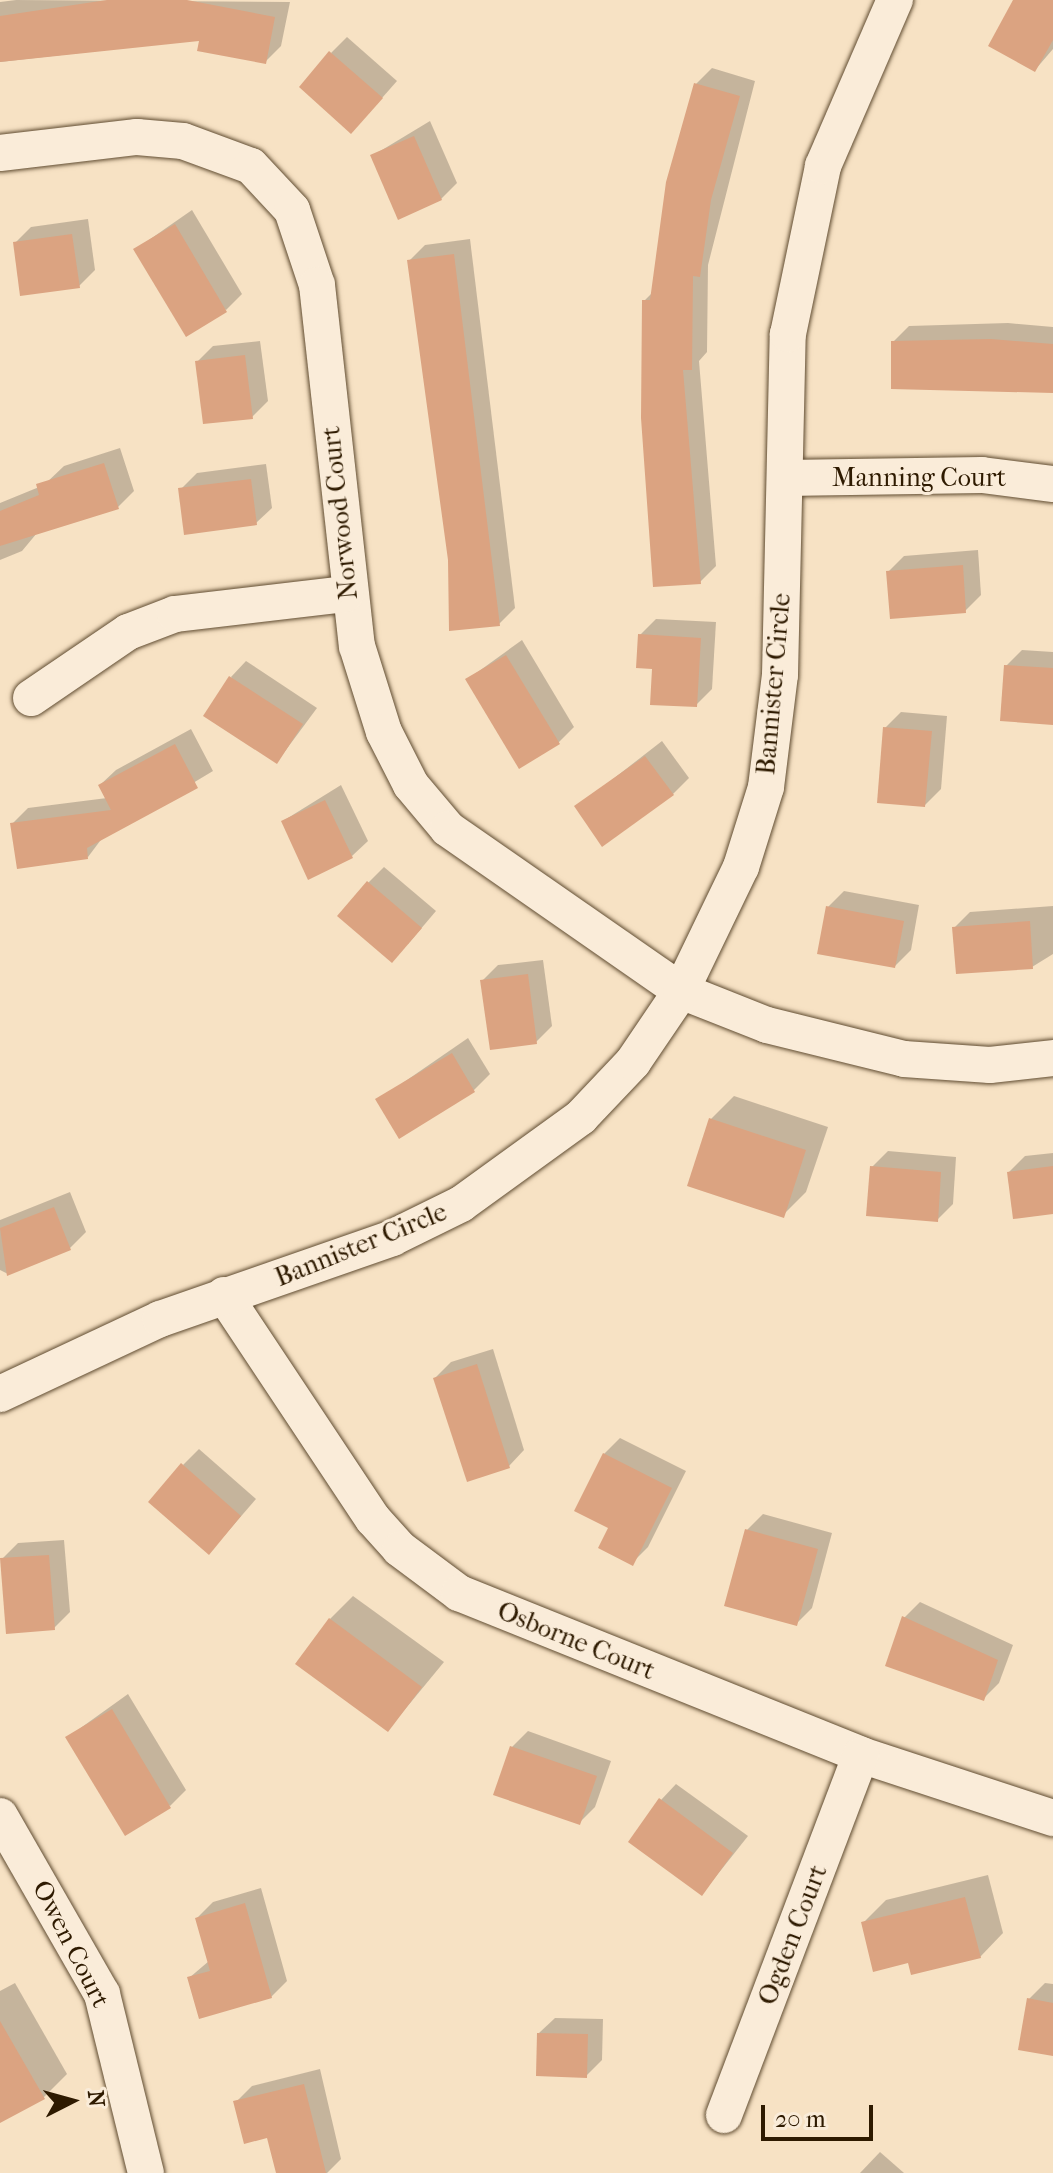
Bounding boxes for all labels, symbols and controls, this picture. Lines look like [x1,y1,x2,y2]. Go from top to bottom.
street label: Norwood Court [315,425,365,601]
street label: Manning Court [832,462,1006,494]
street label: Bannister Circle [751,592,797,776]
street label: Bannister Circle [271,1196,451,1294]
street label: Osborne Court [493,1595,659,1687]
street label: Ogden Court [752,1860,834,2010]
street label: Owen Court [26,1875,116,2013]
north arrow [32,2061,112,2141]
text: N [82,2089,110,2108]
scale bar [765,2089,877,2139]
text: 20 m [775,2105,826,2133]

